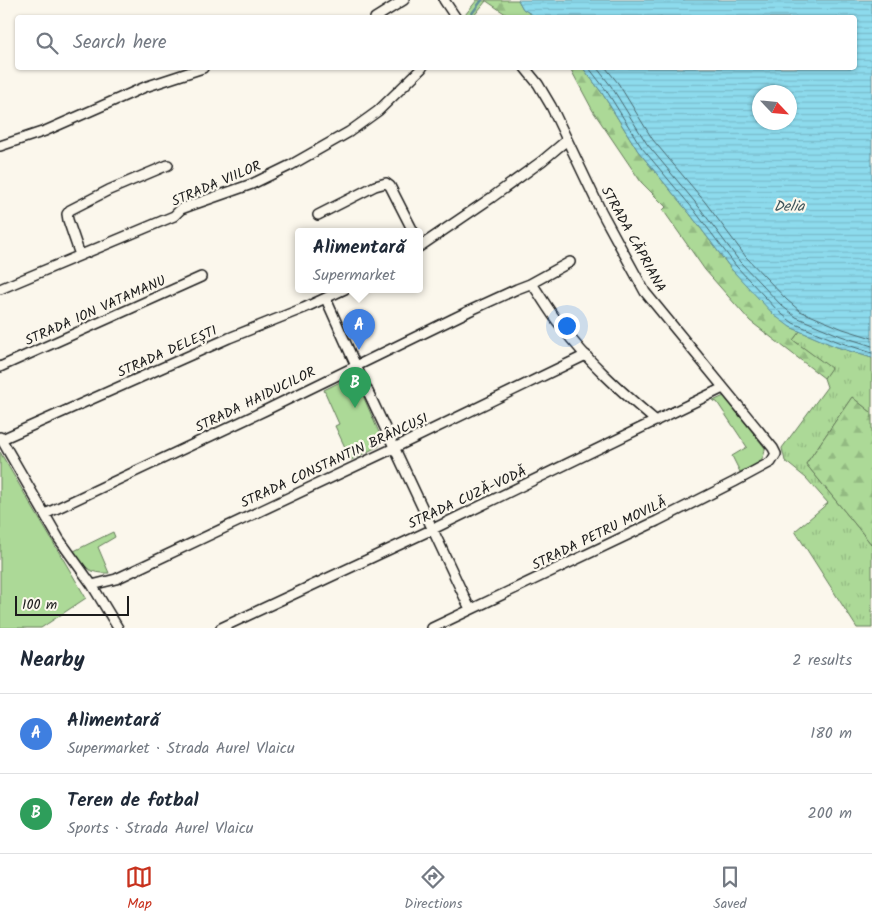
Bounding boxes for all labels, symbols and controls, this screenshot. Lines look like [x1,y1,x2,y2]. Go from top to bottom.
search box [15,15,857,70]
text: Search here [73,28,167,58]
icon: search [33,29,61,57]
north arrow [752,85,797,130]
street label: STRADA VIILOR [168,155,265,213]
street label: STRADA CĂPRIANA [595,182,671,297]
water label: Delia [774,195,805,219]
popup [295,228,423,293]
text: Alimentară [313,233,405,263]
text: Supermarket [313,263,396,288]
street label: STRADA ION VATAMANU [21,270,169,352]
pin: A [343,309,375,350]
your location [554,313,580,339]
street label: STRADA DELEȘTI [114,320,221,384]
street label: STRADA HAIDUCILOR [192,361,319,439]
pin: B [339,367,371,408]
street label: STRADA CONSTANTIN BRÂNCUŞI [237,408,432,514]
street label: STRADA CUZĂ-VODĂ [404,461,530,535]
street label: STRADA PETRU MOVILĂ [528,492,671,576]
scale bar [15,593,129,616]
text: 100 m [22,594,57,616]
text: Nearby [20,644,85,677]
text: 2 results [792,648,852,673]
text: Alimentară [67,706,159,736]
text: A [31,721,41,746]
text: 180 m [810,721,852,746]
text: Supermarket · Strada Aurel Vlaicu [67,736,295,761]
text: Teren de fotbal [67,786,198,816]
text: B [31,801,41,826]
text: 200 m [808,801,852,826]
text: Sports · Strada Aurel Vlaicu [67,816,254,841]
tab: Map [125,863,153,915]
tab: Directions [404,863,462,915]
tab: Saved [713,863,747,915]

